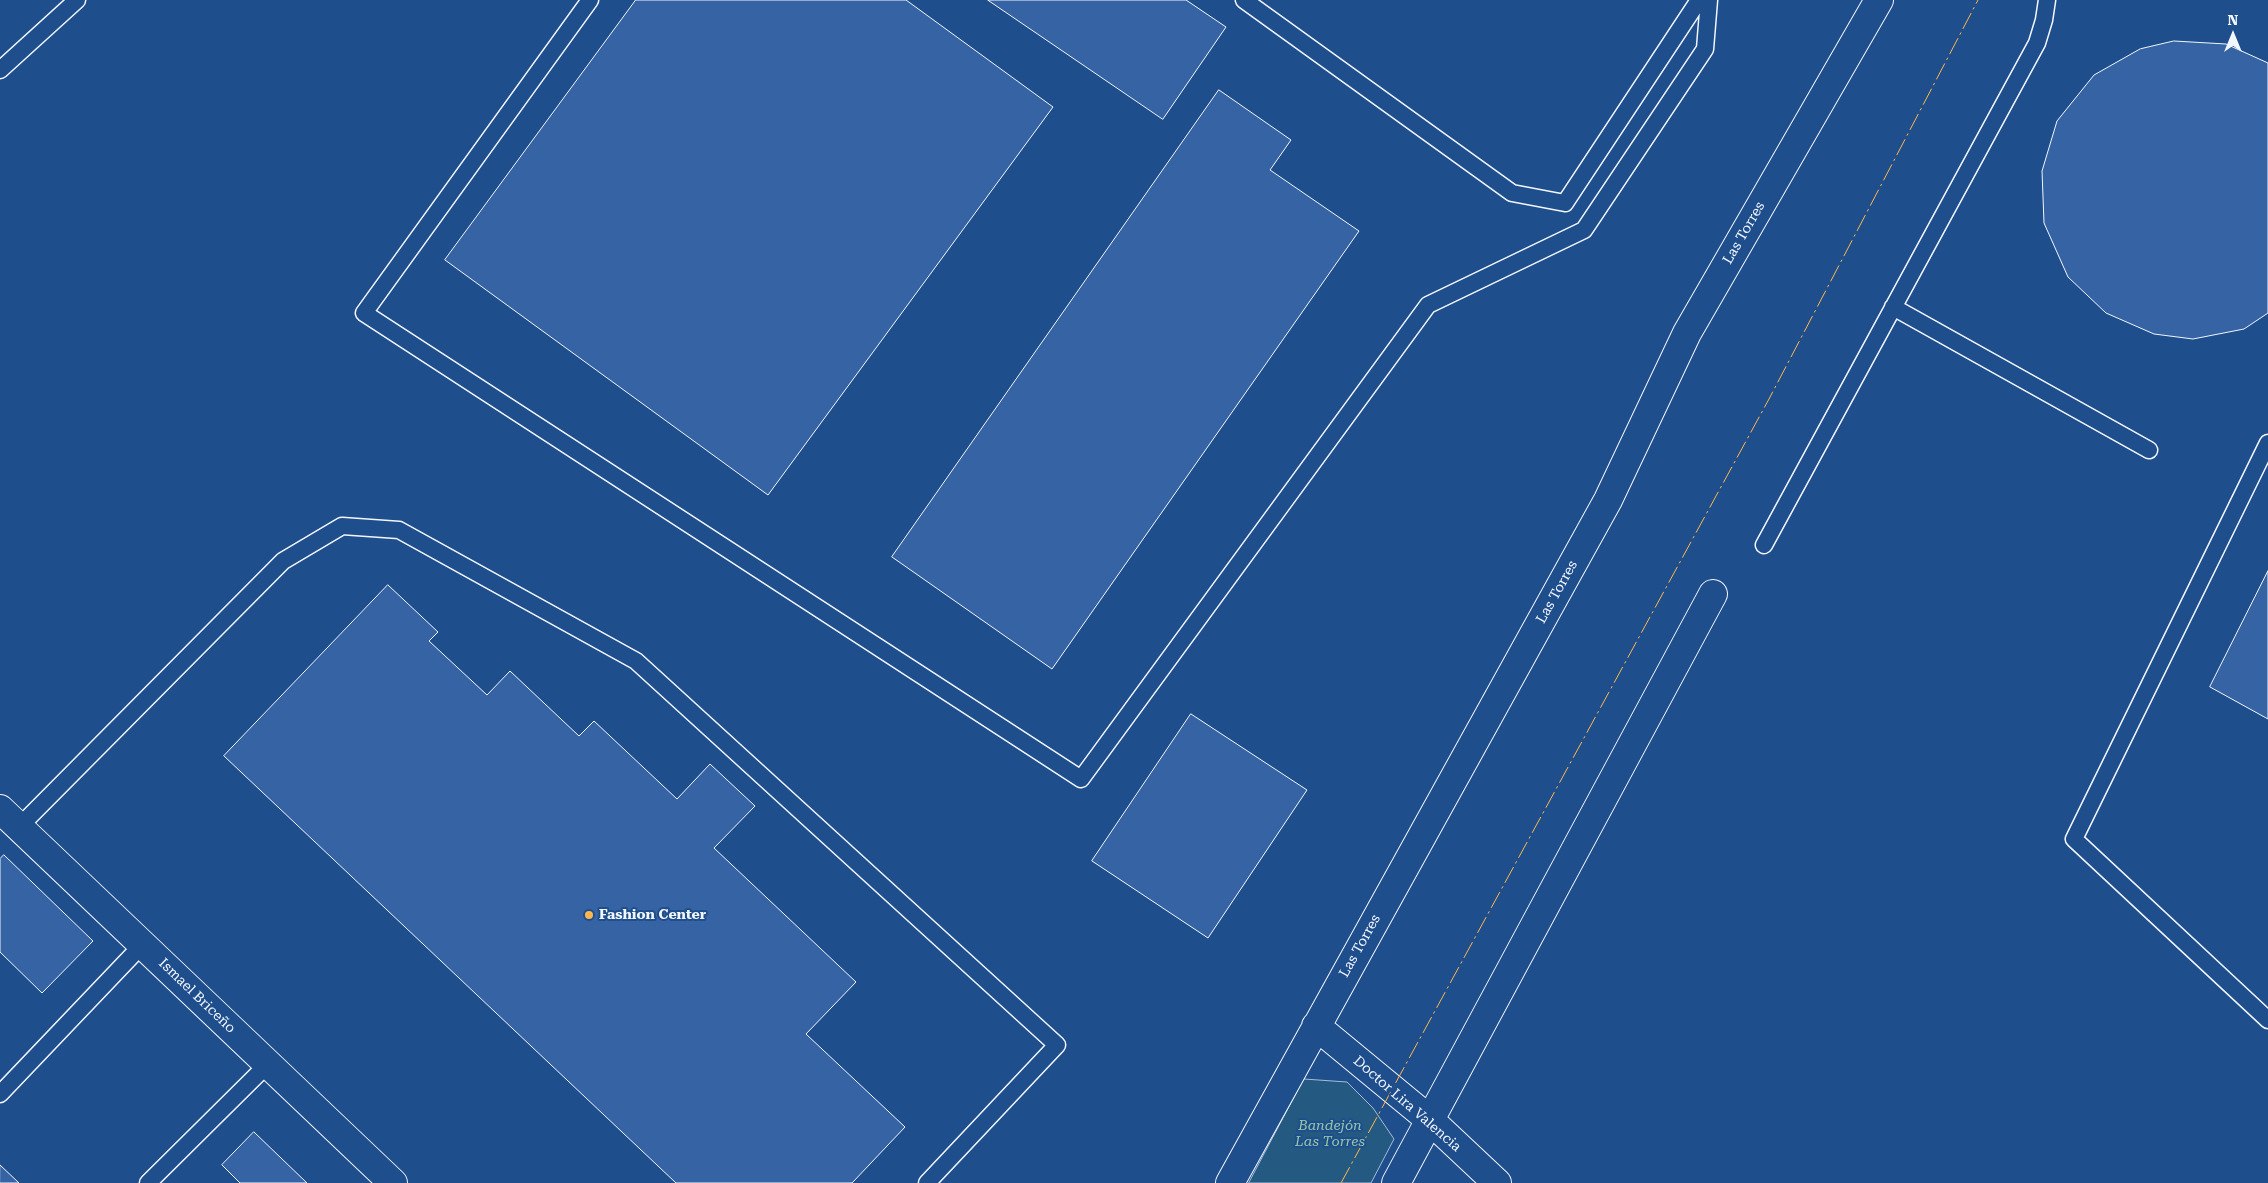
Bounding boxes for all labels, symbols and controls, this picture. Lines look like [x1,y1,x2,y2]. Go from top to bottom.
north arrow [2208,10,2258,60]
text: N [2228,12,2238,28]
street label: Las Torres [1719,199,1769,267]
street label: Las Torres [1533,558,1581,626]
place label: Fashion Center [599,907,706,923]
marker: Fashion Center [583,909,595,921]
street label: Las Torres [1336,912,1384,980]
street label: Ismael Briceño [155,955,239,1037]
street label: Doctor Lira Valencia [1350,1053,1464,1155]
park label: Bandejón Las Torres [1295,1118,1365,1150]

